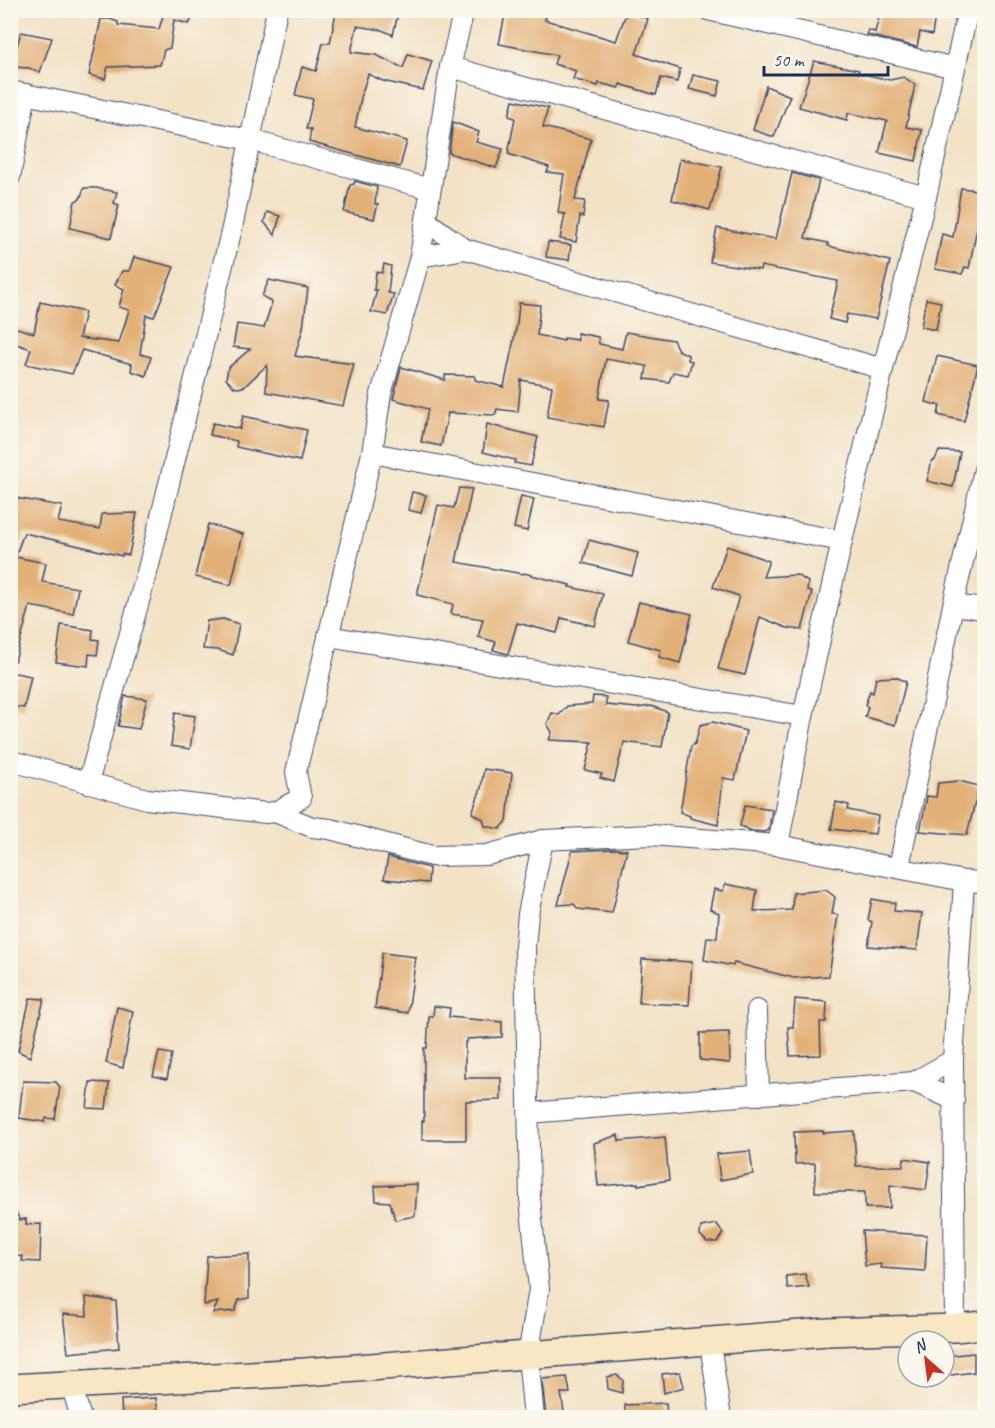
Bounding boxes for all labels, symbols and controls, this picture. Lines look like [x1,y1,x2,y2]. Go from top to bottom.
scale bar [764,39,888,77]
text: 50 m [773,49,806,71]
north arrow [896,1329,956,1389]
text: N [910,1334,931,1358]

